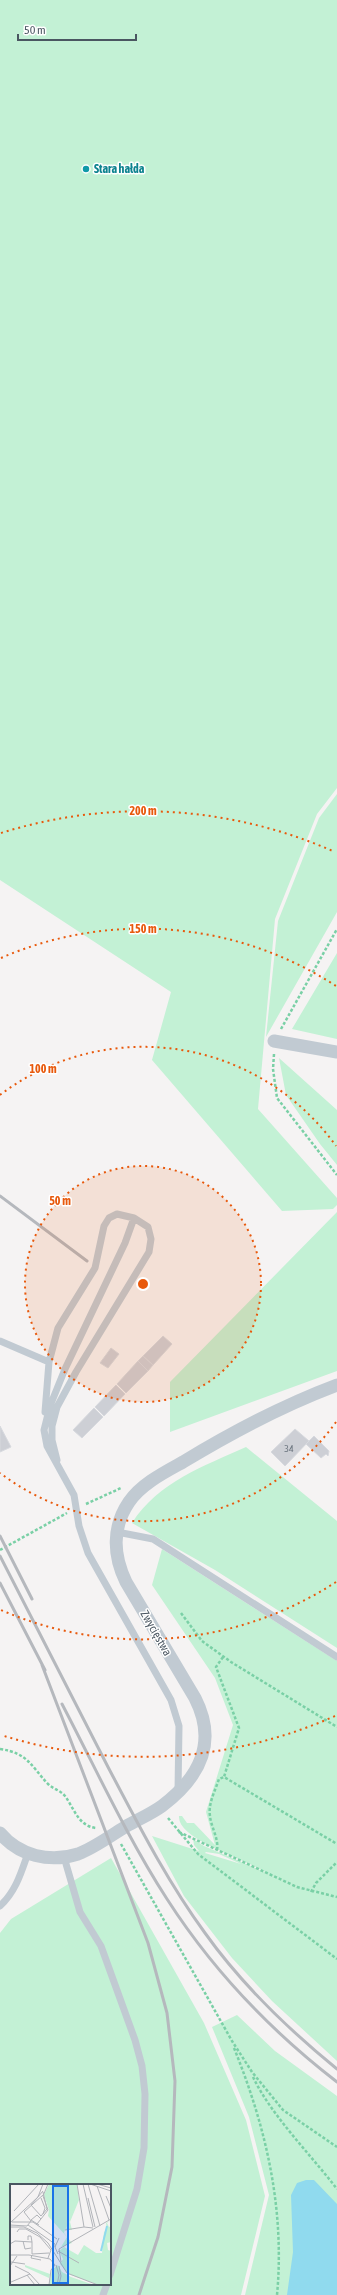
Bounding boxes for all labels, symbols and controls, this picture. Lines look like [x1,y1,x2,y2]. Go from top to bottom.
scale bar [18,16,136,42]
text: 50 m [24,23,46,37]
place label: Stara hałda [94,162,145,176]
marker: Stara hałda [81,164,91,174]
text: 200 m [129,804,157,818]
text: 150 m [129,922,157,936]
text: 100 m [29,1062,57,1076]
text: 50 m [49,1194,71,1208]
centre of rings [136,1277,150,1291]
house number: 34 [284,1443,294,1454]
street label: Zwycięstwa [137,1608,175,1658]
inset map [10,2184,111,2285]

